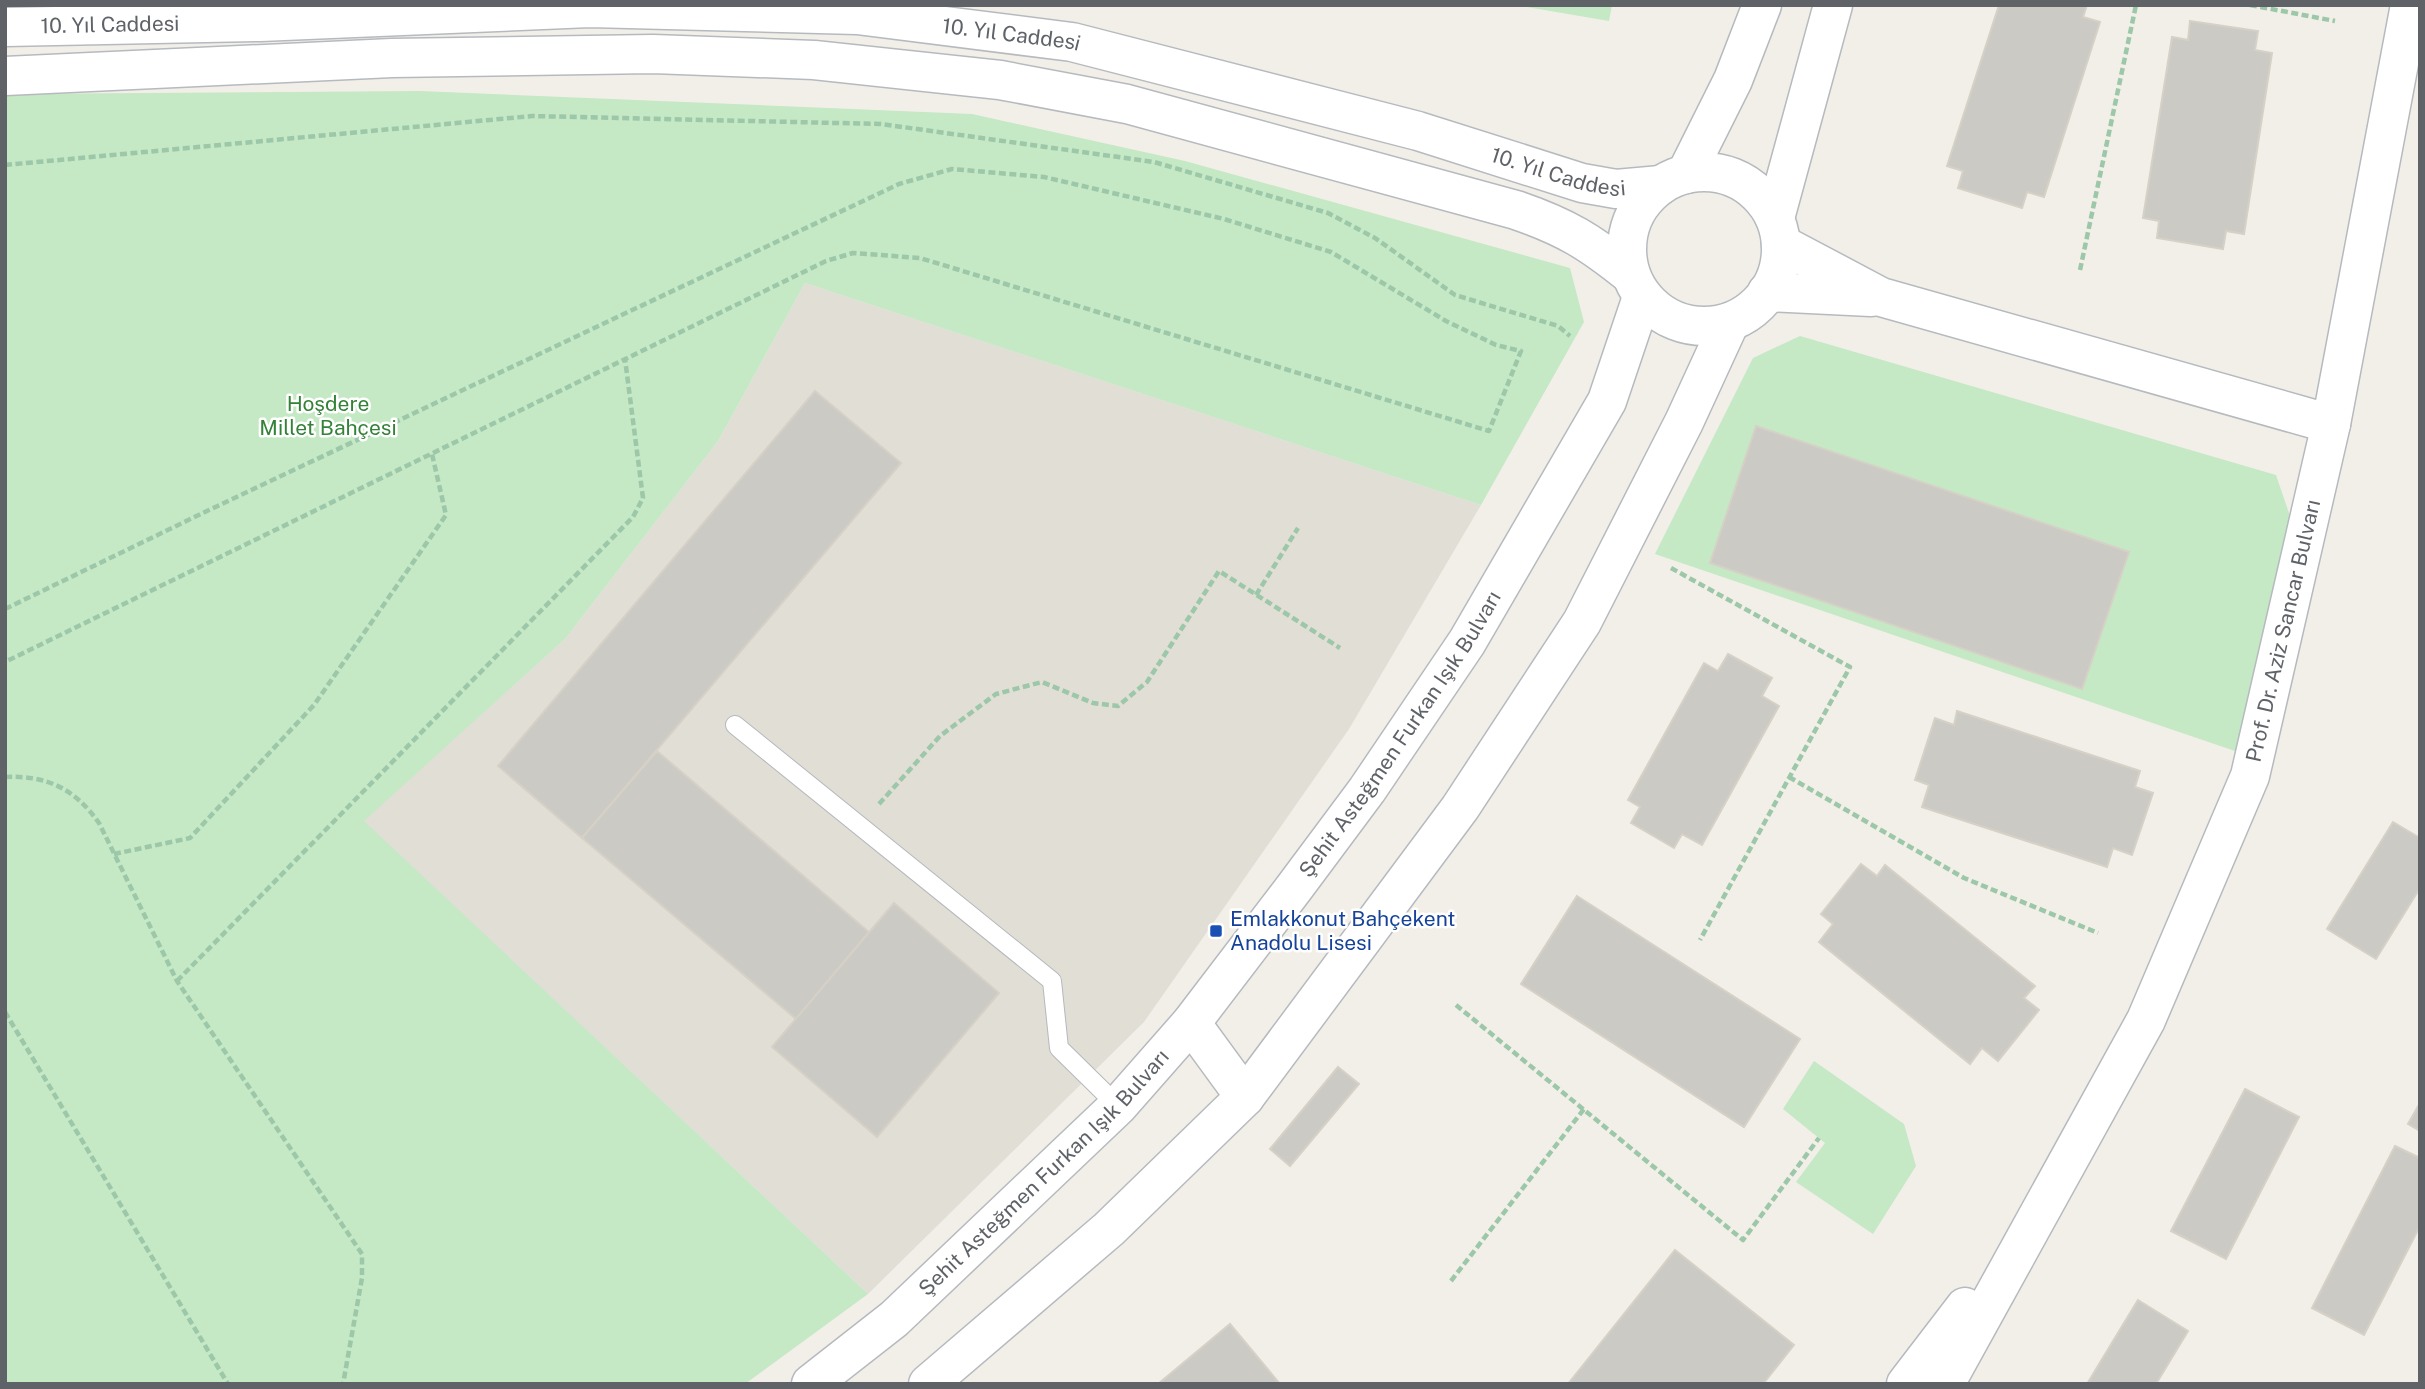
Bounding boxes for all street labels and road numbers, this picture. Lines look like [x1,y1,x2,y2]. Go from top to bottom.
street label: 10. Yıl Caddesi [40,11,180,38]
street label: 10. Yıl Caddesi [941,13,1083,56]
street label: 10. Yıl Caddesi [1488,142,1627,202]
street label: Prof. Dr. Aziz Sancar Bulvarı [2241,497,2325,764]
street label: Şehit Asteğmen Furkan Işık Bulvarı [1293,586,1506,882]
street label: Şehit Asteğmen Furkan Işık Bulvarı [913,1044,1174,1301]

